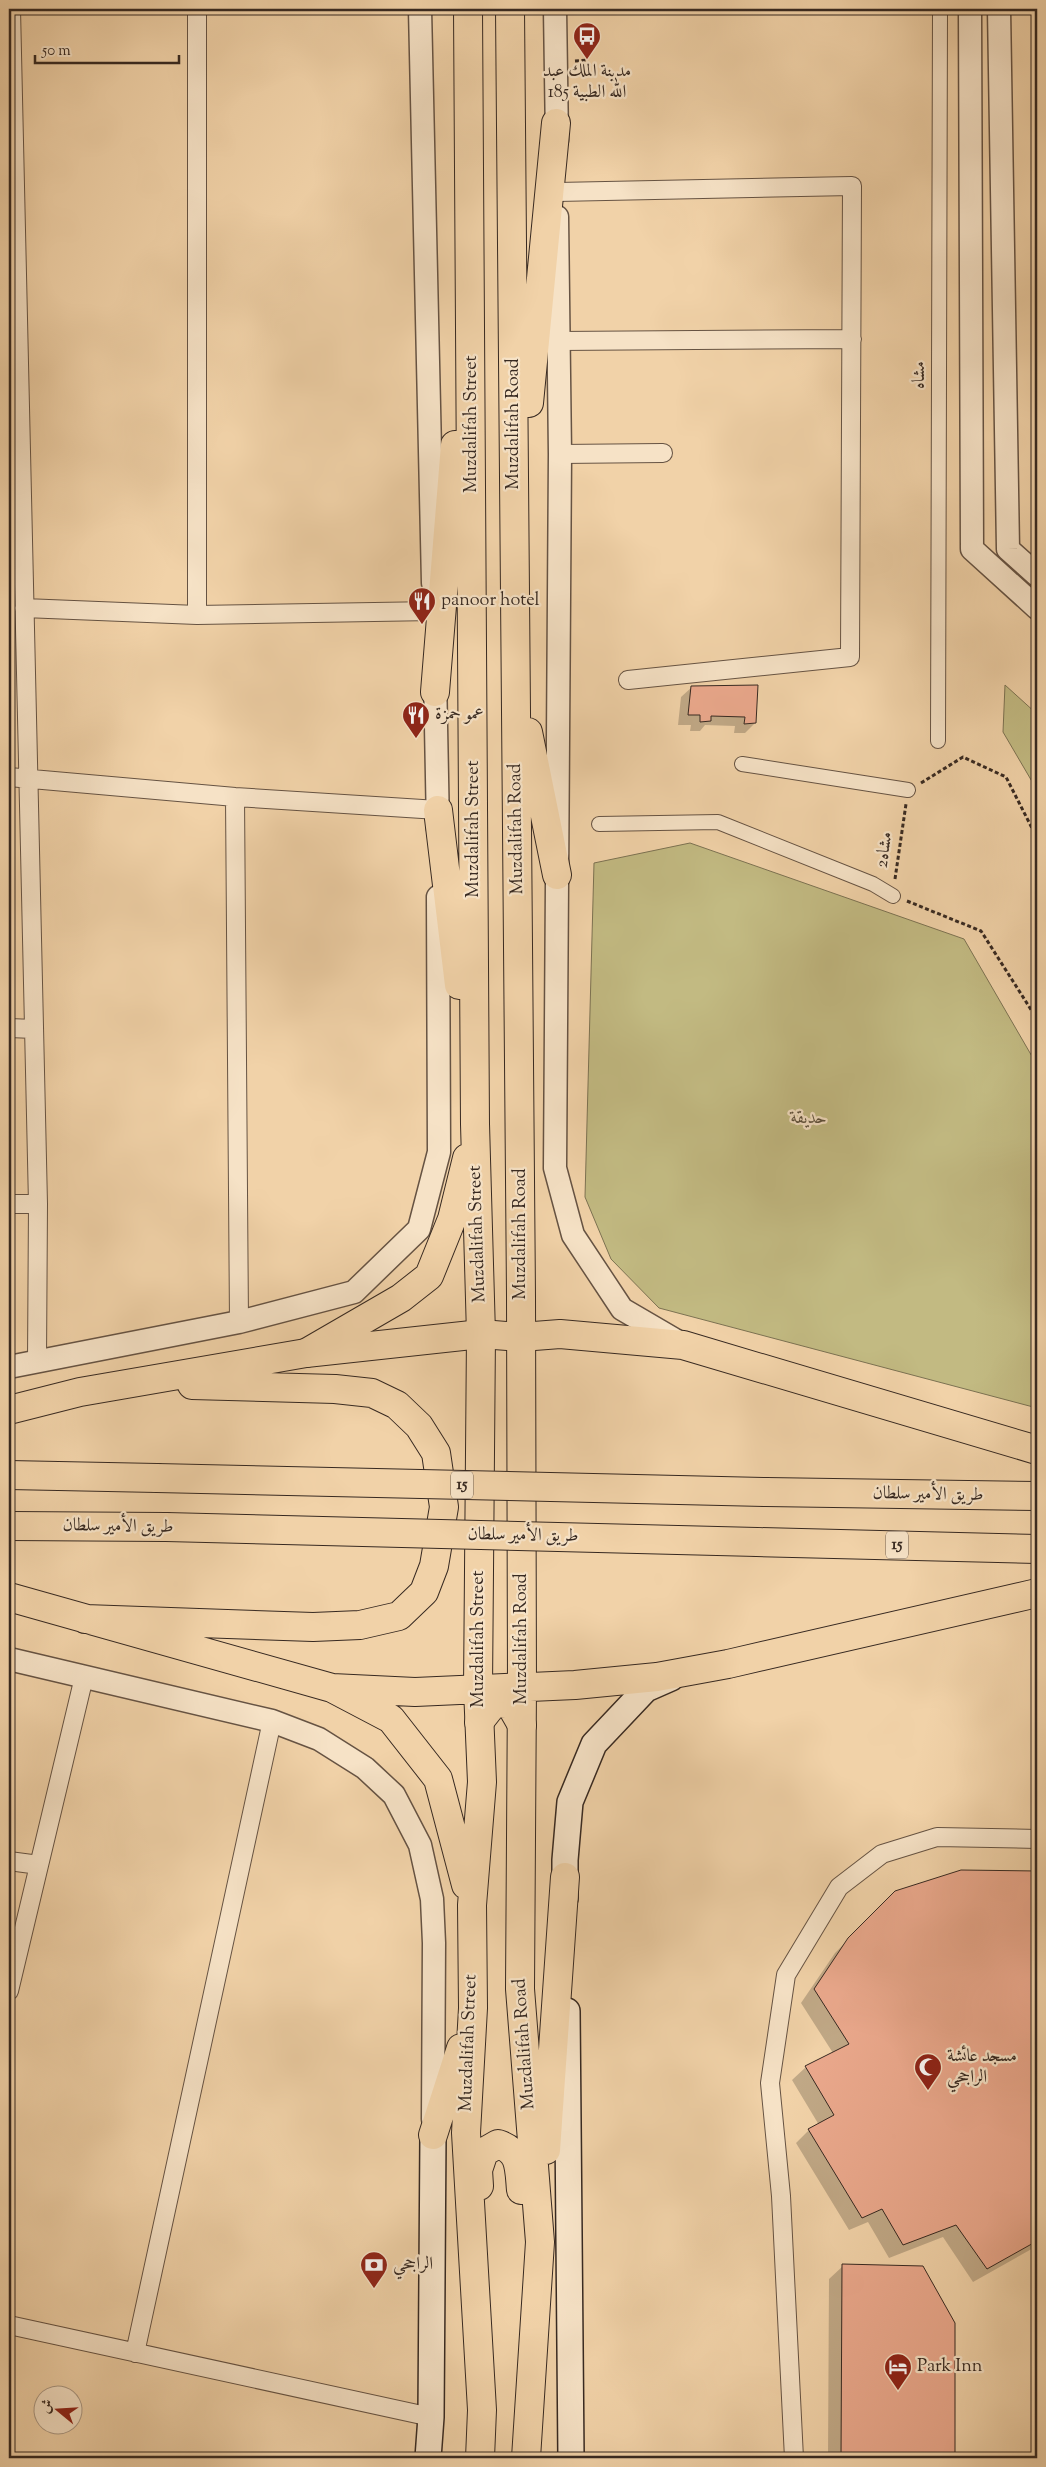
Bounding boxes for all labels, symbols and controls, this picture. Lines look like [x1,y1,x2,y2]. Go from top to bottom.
bus stop icon: مدينة الملك عبد الله الطبية 185 [572,21,602,60]
scale bar [35,32,179,64]
text: 50 m [41,41,71,62]
place label: مدينة الملك عبد الله الطبية 185 [543,59,631,106]
street label: Muzdalifah Street [459,355,485,493]
street label: Muzdalifah Road [501,358,527,490]
street label: مشاه [907,361,933,389]
restaurant icon: panoor hotel [407,586,437,625]
place label: panoor hotel [441,588,540,614]
restaurant icon: عمو حمزة [401,700,431,739]
place label: عمو حمزة [435,702,484,728]
street label: Muzdalifah Street [461,760,487,898]
street label: Muzdalifah Road [503,763,531,895]
street label: مشاه2 [870,830,900,870]
park label: حديقة [789,1106,827,1132]
street label: Muzdalifah Street [463,1165,493,1303]
street label: Muzdalifah Road [508,1168,534,1300]
road number: 15 [451,1472,473,1498]
street label: طريق الأمير سلطان [872,1479,984,1509]
street label: طريق الأمير سلطان [62,1511,174,1541]
street label: طريق الأمير سلطان [467,1520,579,1550]
road number: 15 [886,1532,908,1558]
street label: Muzdalifah Street [466,1570,492,1708]
street label: Muzdalifah Road [509,1573,535,1705]
street label: Muzdalifah Street [454,1974,484,2112]
street label: Muzdalifah Road [507,1978,543,2110]
place label: مسجد عائشة الراجحي [947,2044,1017,2093]
mosque icon: مسجد عائشة الراجحي [913,2052,943,2091]
bank icon: الراجحي [359,2250,389,2289]
place label: الراجحي [393,2252,433,2280]
hotel icon: Park Inn [883,2352,913,2391]
place label: Park Inn [917,2354,983,2380]
north arrow [32,2384,82,2434]
text: ش [36,2397,59,2416]

